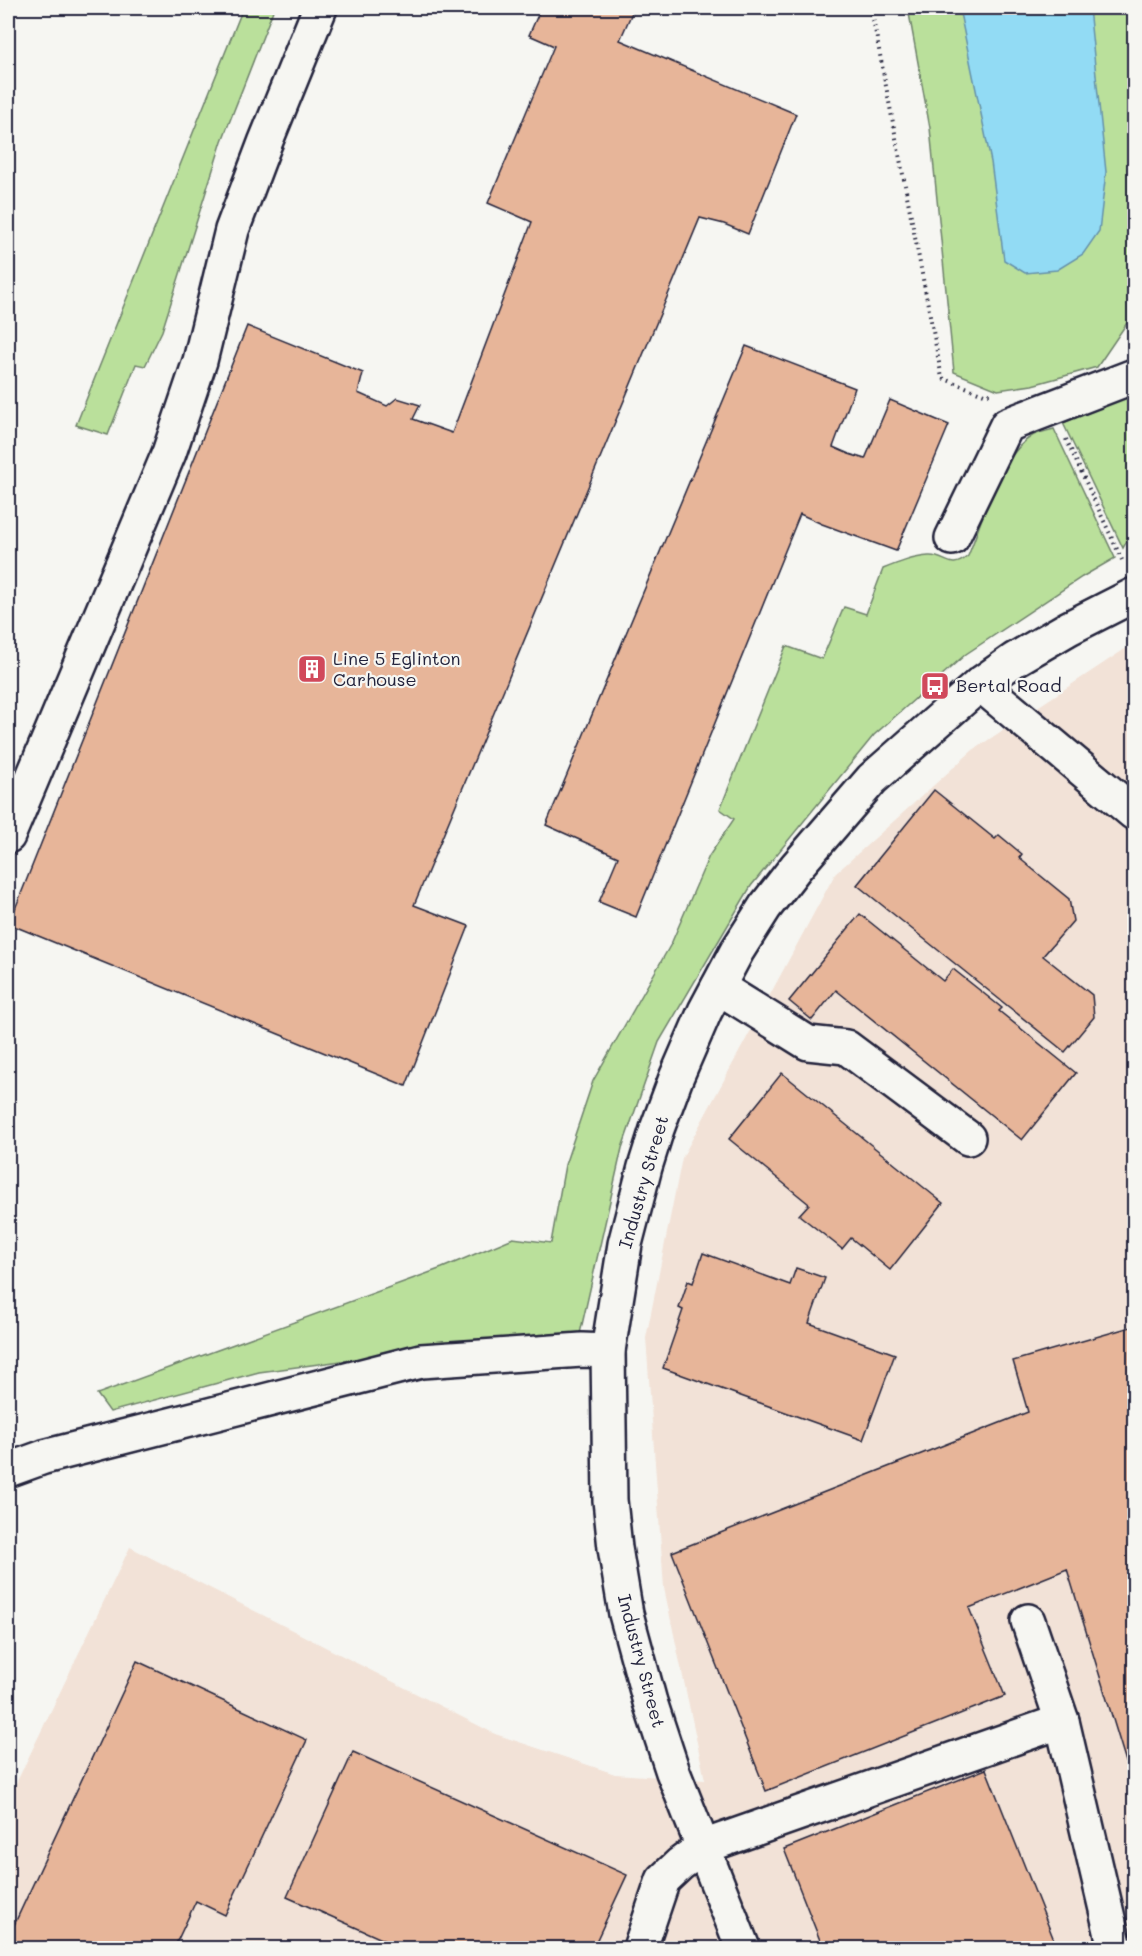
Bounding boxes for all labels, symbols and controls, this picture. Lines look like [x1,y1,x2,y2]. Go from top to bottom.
place label: Line 5 Eglinton Carhouse [333,646,460,691]
building icon: Line 5 Eglinton Carhouse [296,653,328,685]
bus stop icon: Bertal Road [919,670,951,702]
place label: Bertal Road [956,673,1062,697]
street label: Industry Street [613,1112,673,1251]
street label: Industry Street [613,1591,671,1730]

